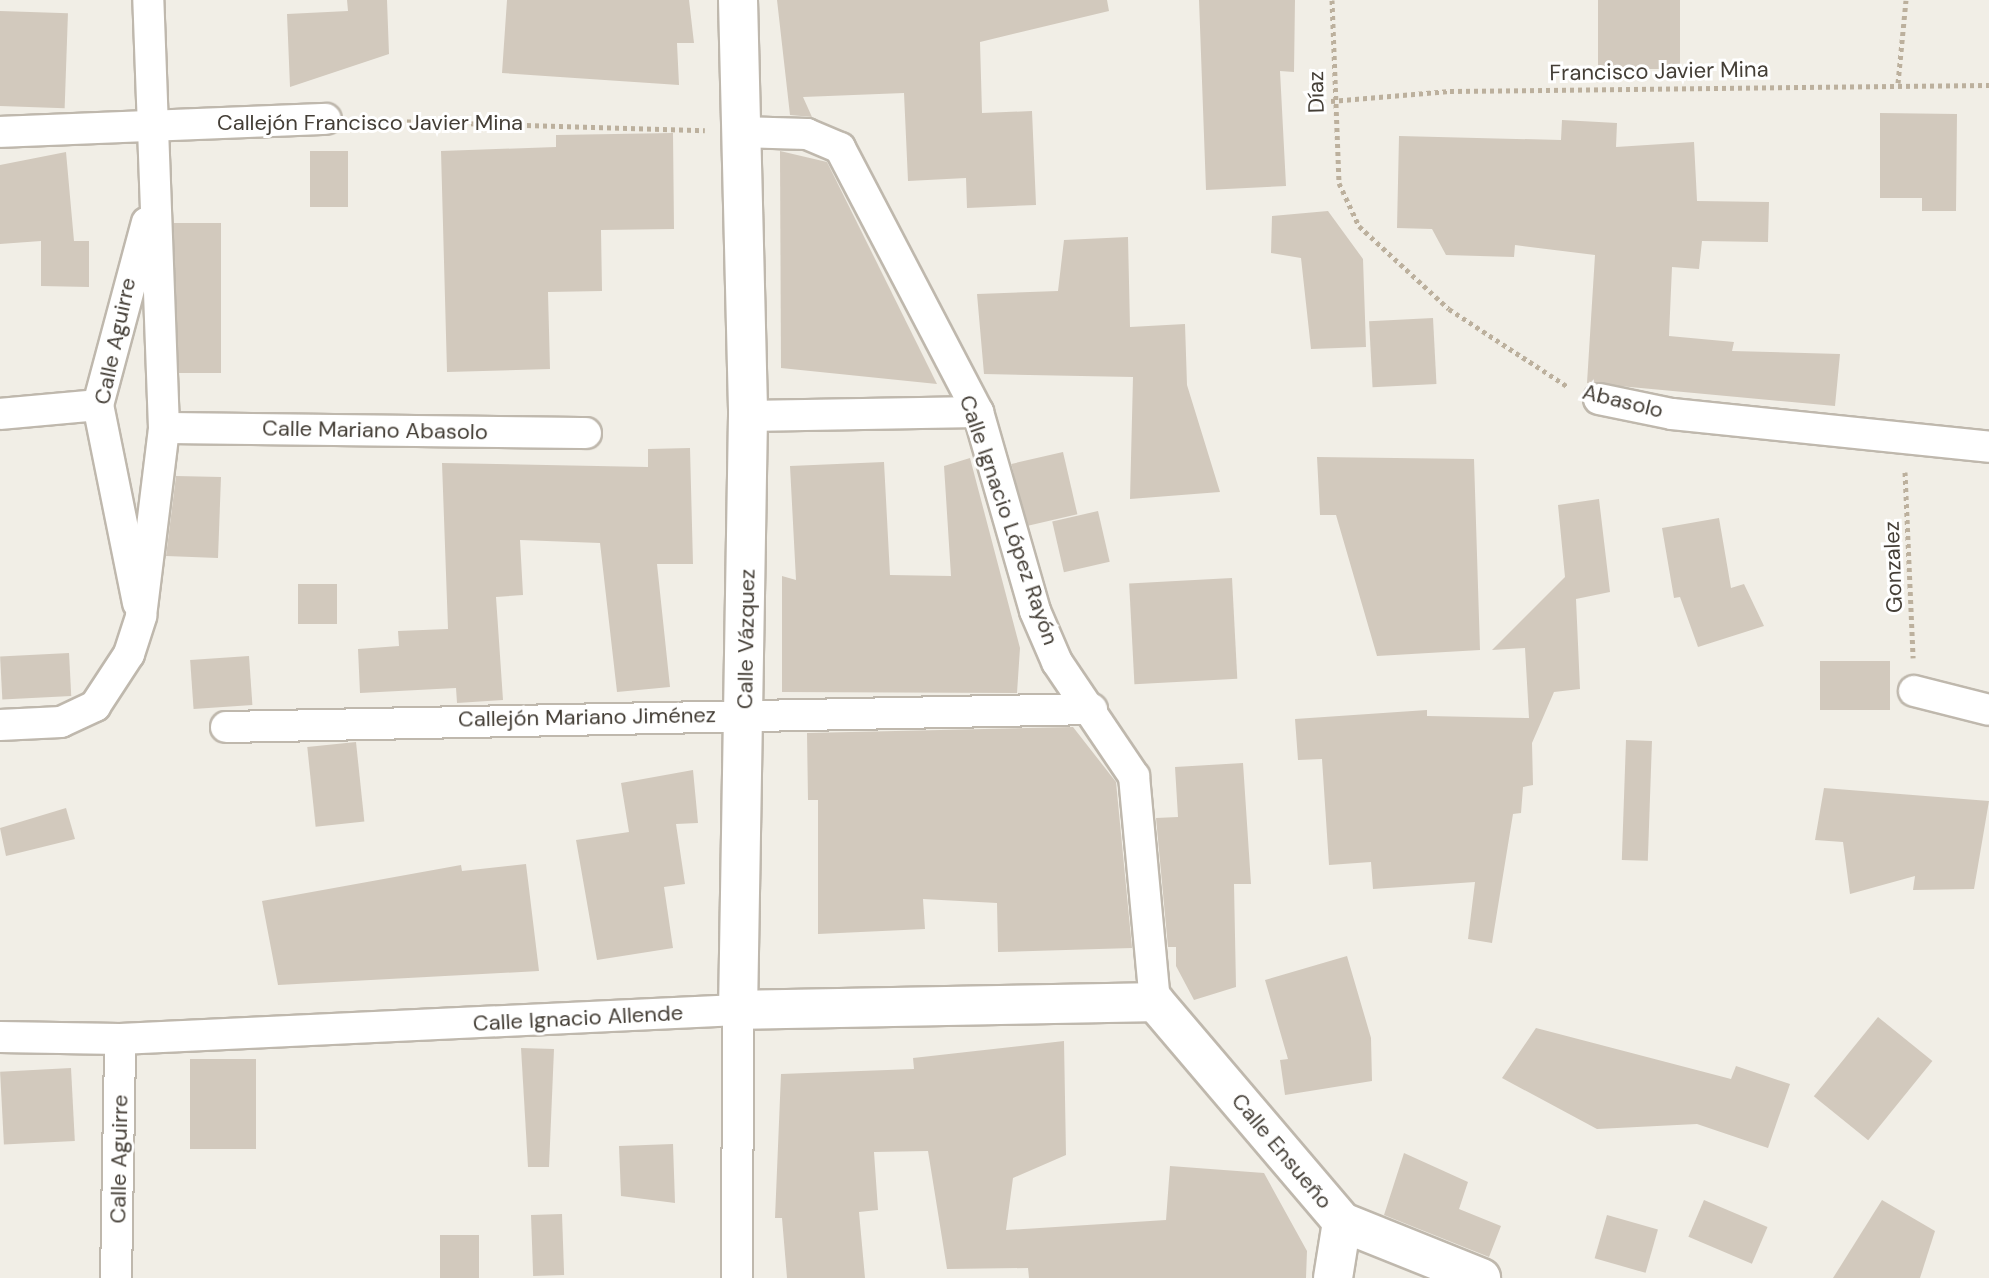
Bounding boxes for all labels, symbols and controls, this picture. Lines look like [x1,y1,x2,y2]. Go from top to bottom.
street label: Francisco Javier Mina [1549,56,1769,86]
street label: Díaz [1302,71,1330,113]
street label: Callejón Francisco Javier Mina [217,110,523,136]
street label: Calle Aguirre [89,275,141,407]
street label: Abasolo [1580,378,1666,424]
street label: Calle Ignacio López Rayón [954,392,1064,648]
street label: Calle Mariano Abasolo [262,415,488,445]
street label: Gonzalez [1878,521,1908,613]
street label: Calle Vázquez [732,569,760,709]
street label: Callejón Mariano Jiménez [458,702,716,732]
street label: Calle Ignacio Allende [472,999,684,1037]
street label: Calle Ensueño [1226,1088,1338,1214]
street label: Calle Aguirre [105,1094,133,1224]

